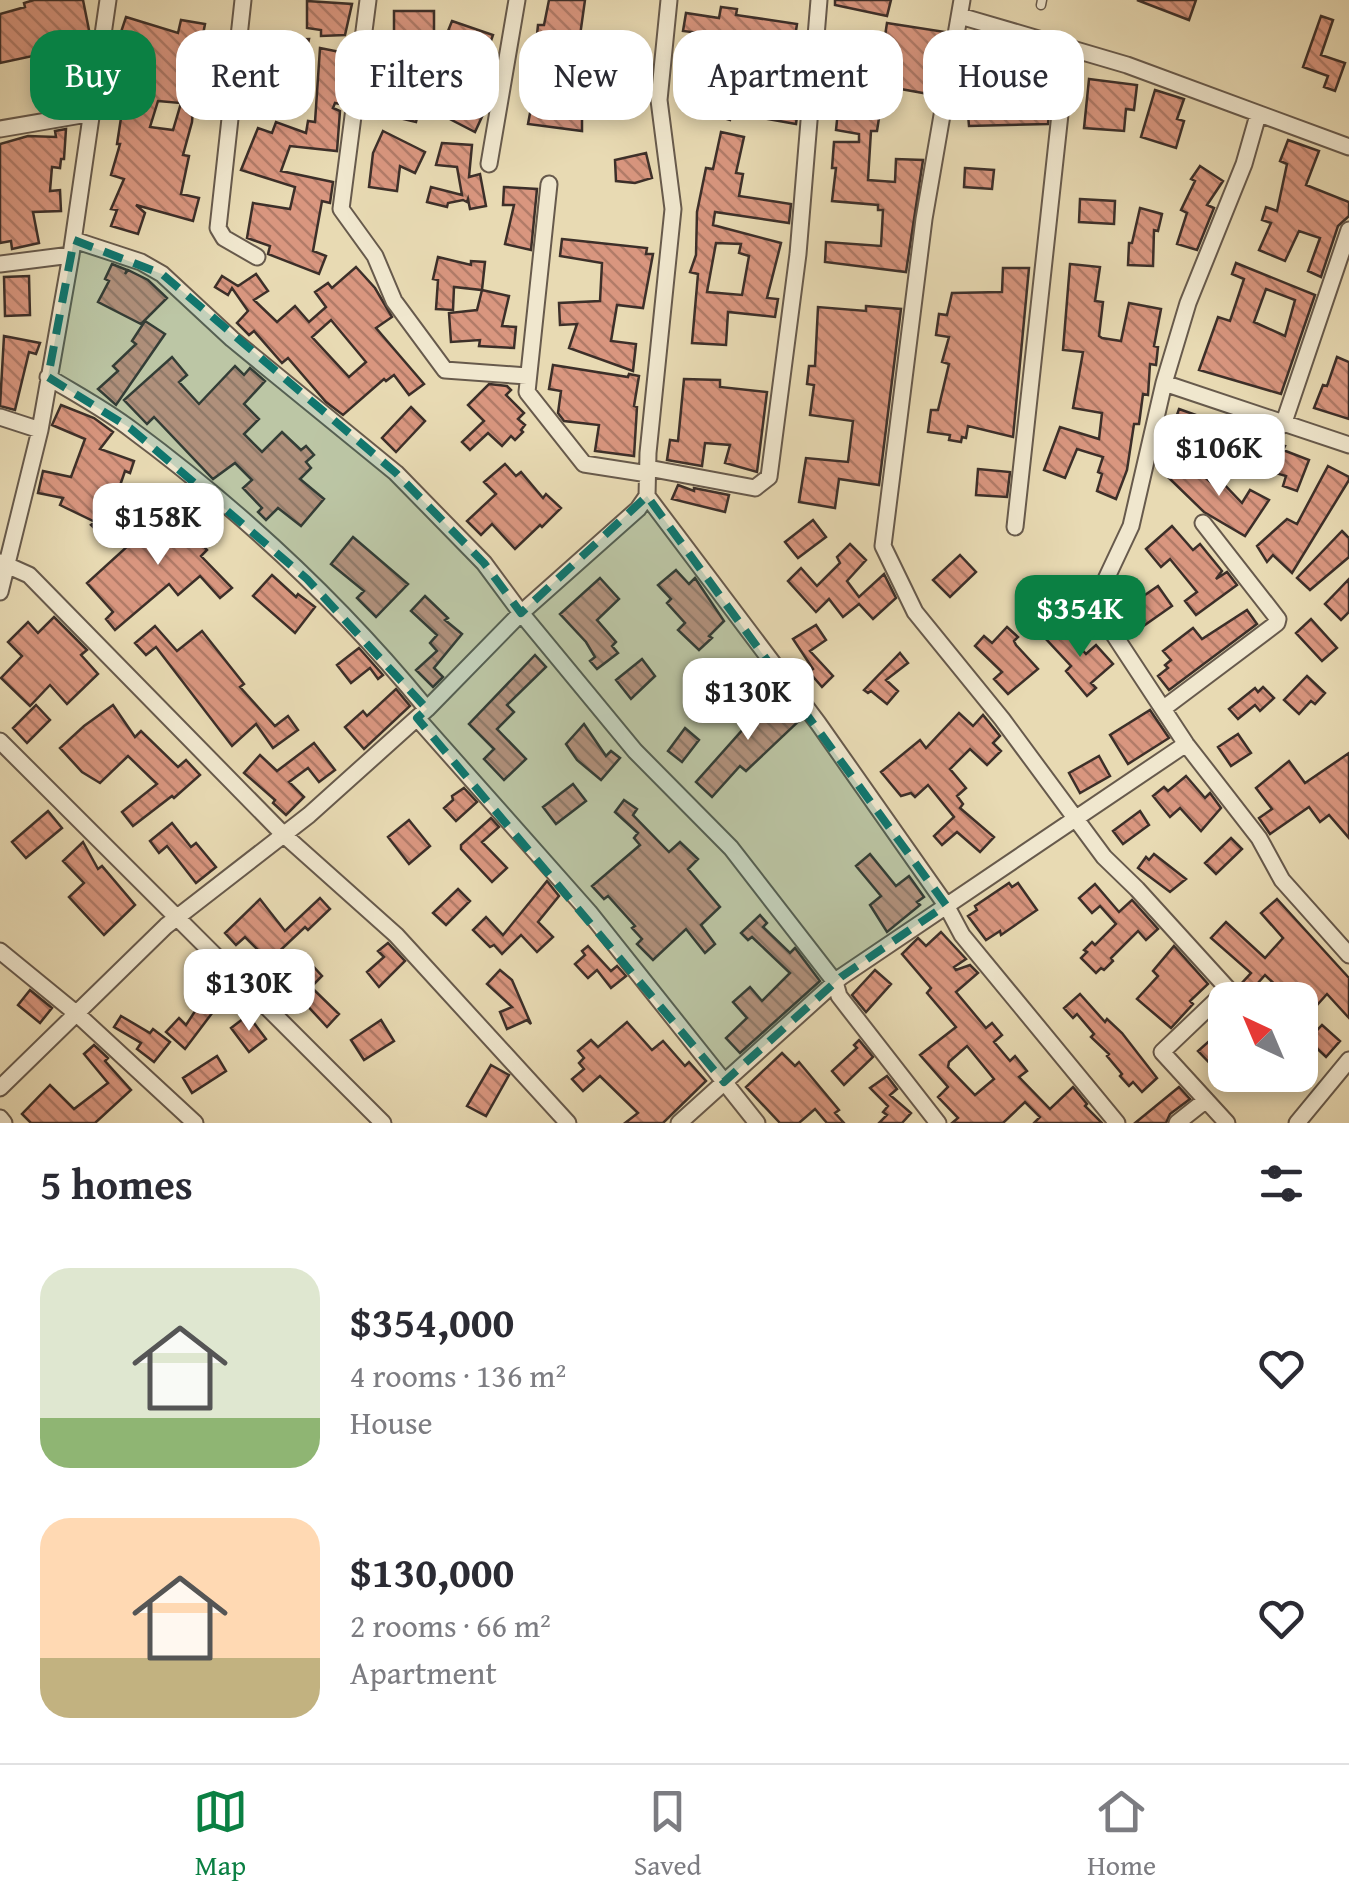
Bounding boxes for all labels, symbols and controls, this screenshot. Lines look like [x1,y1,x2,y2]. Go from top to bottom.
chip: Buy [30,30,156,120]
chip: Rent [176,30,315,120]
chip: Filters [335,30,499,120]
chip: New [519,30,653,120]
chip: Apartment [673,30,903,120]
chip: House [923,30,1084,120]
pin: $106K [1149,414,1289,499]
text: $106K [1176,423,1262,470]
pin: $158K [88,483,228,568]
text: $158K [115,492,201,539]
pin: $354K [1010,575,1150,660]
text: $354K [1037,584,1123,631]
pin: $130K [678,658,818,743]
text: $130K [705,667,791,714]
pin: $130K [179,949,319,1034]
text: $130K [206,958,292,1005]
north arrow [1208,982,1318,1092]
map controls [1208,982,1318,1092]
text: 5 homes [40,1153,193,1214]
icon: filters [1254,1156,1309,1211]
text: $354,000 [350,1291,514,1352]
icon: home [120,1308,240,1428]
icon: heart [1254,1341,1309,1396]
text: 4 rooms · 136 m² [350,1352,566,1399]
text: House [350,1399,433,1446]
text: $130,000 [350,1541,514,1602]
icon: home [120,1558,240,1678]
icon: heart [1254,1591,1309,1646]
text: 2 rooms · 66 m² [350,1602,551,1649]
text: Apartment [350,1649,497,1696]
tab: Map [193,1784,248,1885]
tab: Saved [634,1784,701,1885]
tab: Home [1087,1784,1156,1885]

